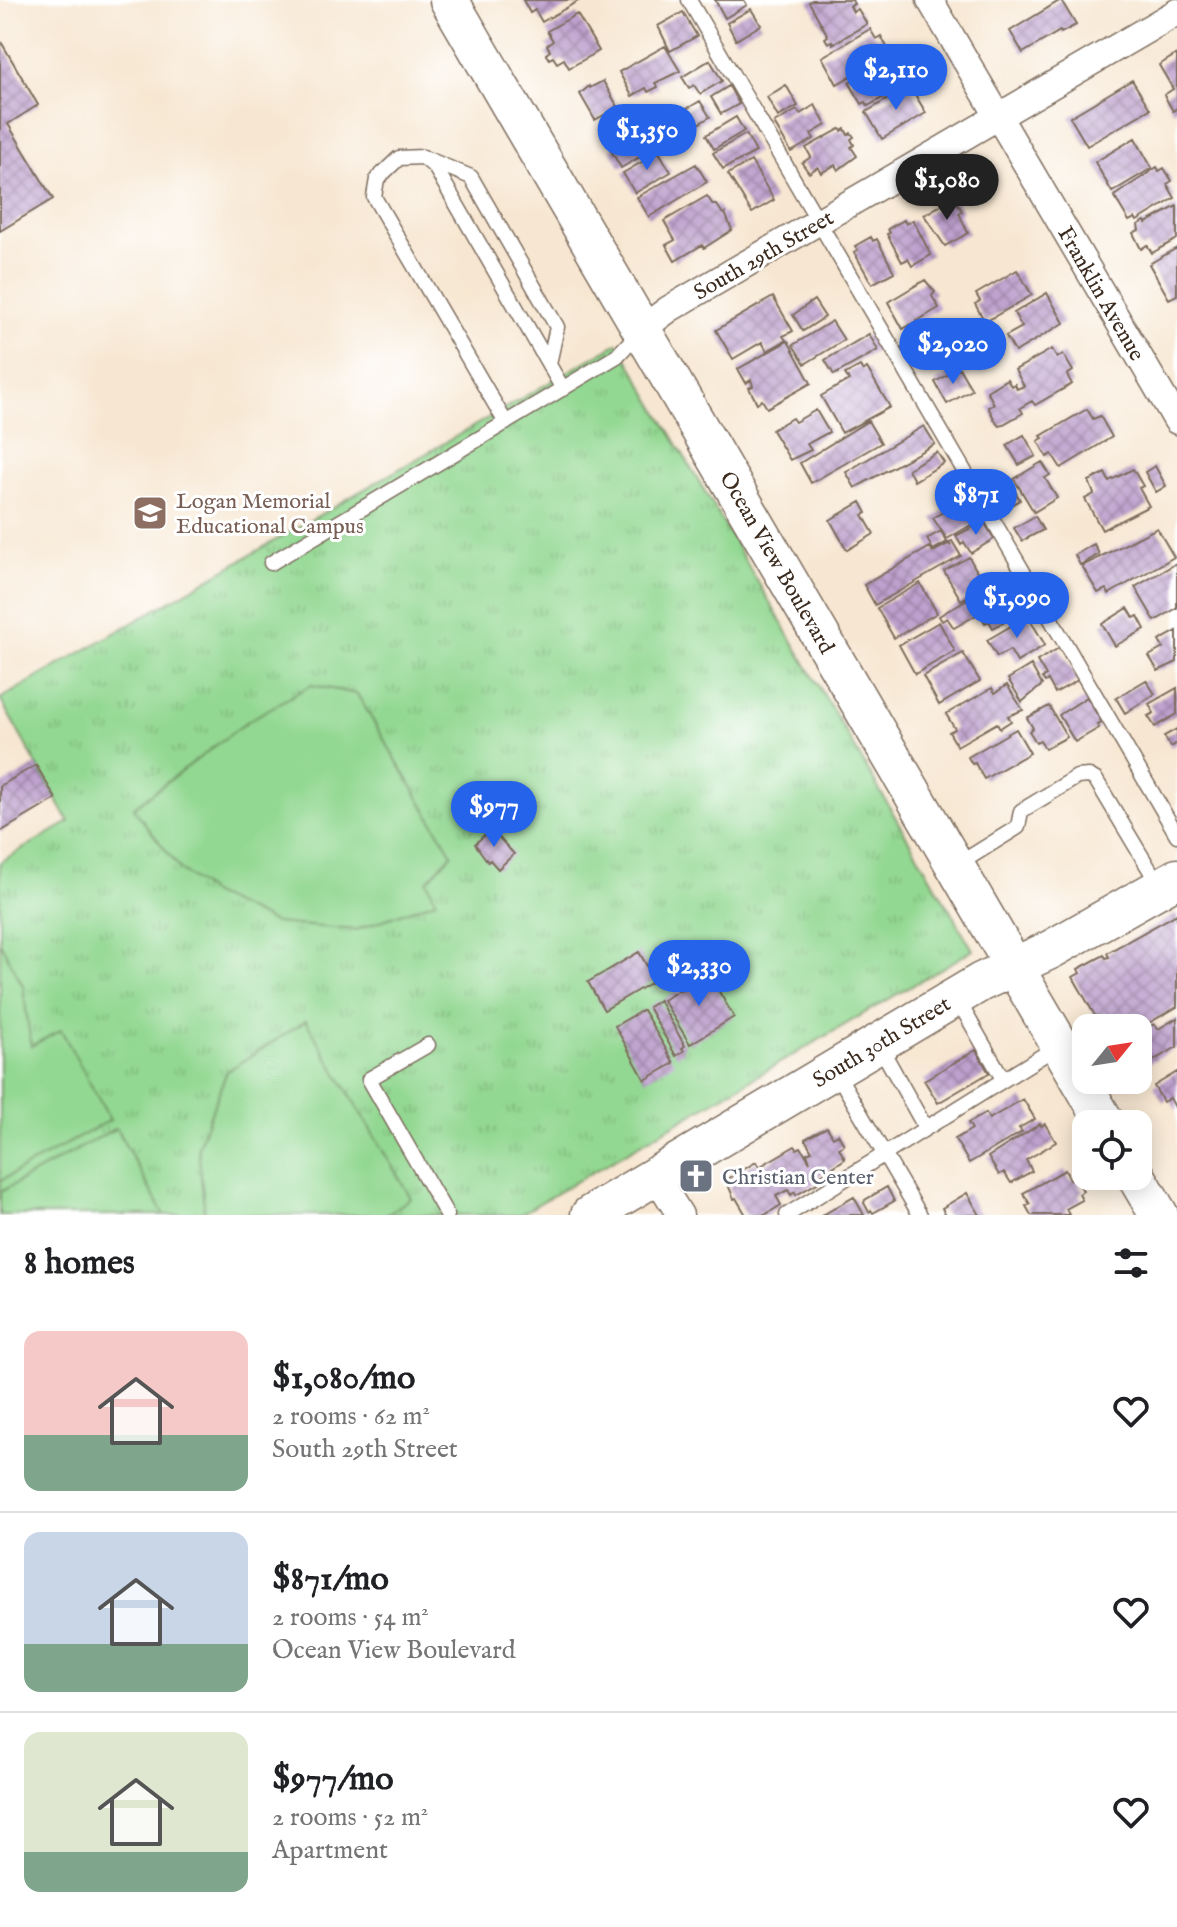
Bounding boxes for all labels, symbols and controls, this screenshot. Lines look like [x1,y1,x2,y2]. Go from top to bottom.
pin: $2,110 [831,44,961,112]
text: $2,110 [863,53,929,86]
pin: $1,350 [582,104,712,172]
text: $1,350 [616,113,678,146]
pin: $1,080 [882,154,1012,222]
text: $1,080 [914,163,980,196]
street label: South 29th Street [689,204,839,307]
street label: Franklin Avenue [1051,222,1150,366]
pin: $2,020 [888,318,1018,386]
text: $2,020 [917,327,989,360]
street label: Ocean View Boulevard [713,467,840,659]
pin: $871 [929,469,1023,537]
text: $871 [953,478,999,511]
place label: Logan Memorial Educational Campus [176,488,364,541]
school or university icon: Logan Memorial Educational Campus [131,494,169,532]
pin: $1,090 [952,572,1082,640]
text: $1,090 [983,581,1051,614]
pin: $977 [447,781,541,849]
text: $977 [469,790,519,823]
pin: $2,330 [634,940,764,1008]
text: $2,330 [666,949,732,982]
street label: South 30th Street [808,990,957,1095]
north arrow [1072,1014,1152,1094]
map controls [1072,1014,1152,1190]
button: locate [1072,1110,1152,1190]
church icon: Christian Center [677,1157,715,1195]
place label: Christian Center [722,1164,874,1192]
icon: filters [1109,1241,1153,1285]
text: 8 homes [24,1242,135,1285]
text: $1,080/mo [272,1357,415,1400]
icon: home [88,1363,184,1459]
icon: heart [1109,1389,1153,1433]
text: 2 rooms · 62 m² [272,1400,430,1433]
text: South 29th Street [272,1433,458,1466]
text: $871/mo [272,1558,389,1601]
icon: home [88,1564,184,1660]
icon: heart [1109,1590,1153,1634]
text: 2 rooms · 54 m² [272,1601,429,1634]
text: Ocean View Boulevard [272,1634,516,1667]
text: $977/mo [272,1758,394,1801]
icon: home [88,1764,184,1860]
icon: heart [1109,1790,1153,1834]
text: 2 rooms · 52 m² [272,1801,428,1834]
text: Apartment [272,1834,388,1867]

